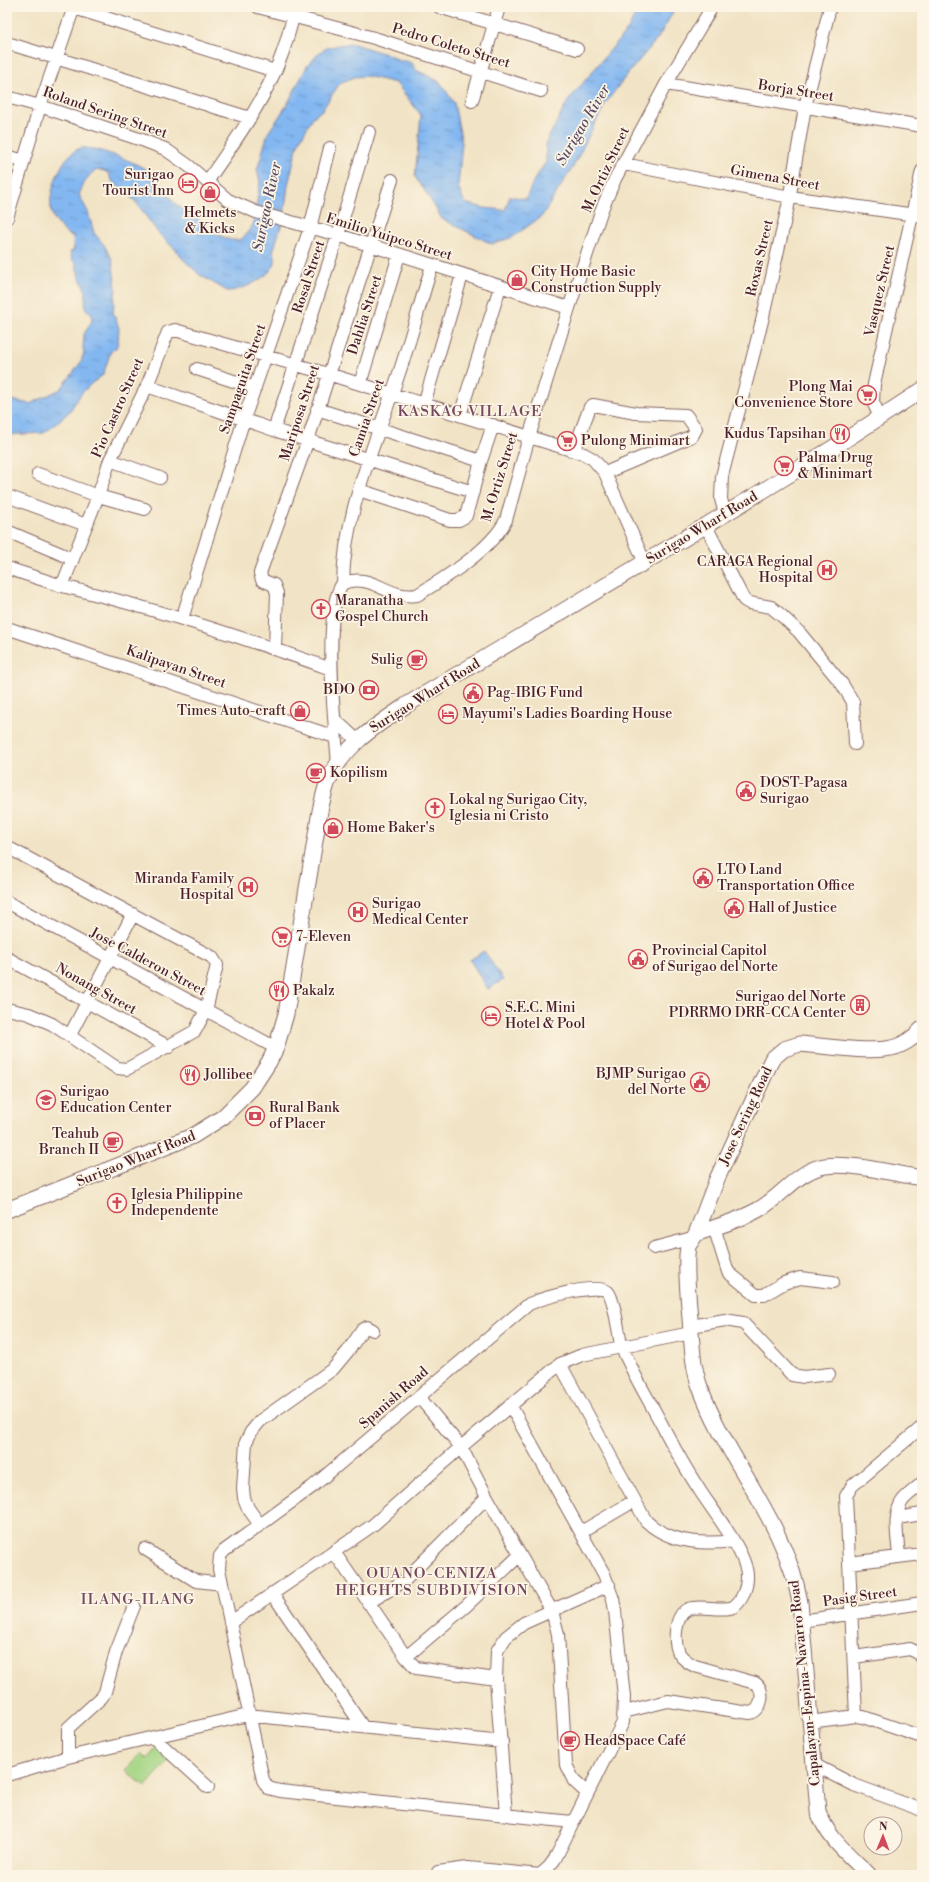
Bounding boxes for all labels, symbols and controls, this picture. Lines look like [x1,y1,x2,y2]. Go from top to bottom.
street label: Pedro Coleto Street [390,19,512,73]
street label: Borja Street [756,76,835,106]
water label: Surigao River [551,81,615,169]
street label: Roland Sering Street [40,83,170,143]
street label: M. Ortiz Street [578,124,634,216]
water label: Surigao River [248,160,286,254]
street label: Gimena Street [729,161,821,195]
place label: Surigao Tourist Inn [103,166,175,200]
hotel icon: Surigao Tourist Inn [177,172,199,194]
shop icon: Helmets & Kicks [199,181,221,203]
place label: Helmets & Kicks [184,204,236,238]
street label: Emilio Yuipco Street [324,209,454,265]
street label: Roxas Street [742,218,778,298]
street label: Rosal Street [289,238,329,316]
street label: Vasquez Street [861,243,899,339]
place label: City Home Basic Construction Supply [531,263,662,297]
shop icon: City Home Basic Construction Supply [506,269,528,291]
street label: Dahlia Street [344,273,386,357]
street label: Sampaguita Street [216,321,270,436]
street label: Pio Castro Street [88,355,148,461]
street label: Mariposa Street [276,362,324,464]
street label: Camia Street [345,376,389,459]
place label: Plong Mai Convenience Store [734,378,853,412]
supermarket icon: Plong Mai Convenience Store [856,384,878,406]
district label: KASKAG VILLAGE [398,402,542,421]
restaurant icon: Kudus Tapsihan [829,423,851,445]
place label: Kudus Tapsihan [724,425,827,443]
street label: M. Ortiz Street [478,430,522,524]
supermarket icon: Pulong Minimart [556,430,578,452]
place label: Pulong Minimart [581,432,690,450]
place label: Palma Drug & Minimart [798,449,874,483]
supermarket icon: Palma Drug & Minimart [773,455,795,477]
street label: Surigao Wharf Road [643,488,761,568]
place label: CARAGA Regional Hospital [697,553,813,587]
hospital icon: CARAGA Regional Hospital [816,559,838,581]
place label: Maranatha Gospel Church [335,592,429,626]
church icon: Maranatha Gospel Church [310,598,332,620]
street label: Kalipayan Street [124,641,228,693]
cafe icon: Sulig [406,649,428,671]
place label: Sulig [371,651,404,669]
street label: Surigao Wharf Road [366,655,484,737]
bank icon: BDO [358,679,380,701]
place label: BDO [322,681,355,699]
public building icon: Pag-IBIG Fund [462,682,484,704]
place label: Pag-IBIG Fund [487,684,583,702]
shop icon: Times Auto-craft [289,700,311,722]
place label: Times Auto-craft [177,702,286,720]
hotel icon: Mayumi's Ladies Boarding House [437,703,459,725]
place label: Mayumi's Ladies Boarding House [462,705,672,723]
cafe icon: Kopilism [305,762,327,784]
place label: Kopilism [330,764,388,782]
place label: DOST-Pagasa Surigao [760,774,848,808]
public building icon: DOST-Pagasa Surigao [735,780,757,802]
place label: Lokal ng Surigao City, Iglesia ni Cristo [449,791,587,825]
church icon: Lokal ng Surigao City, Iglesia ni Cristo [424,797,446,819]
shop icon: Home Baker's [322,817,344,839]
place label: Home Baker's [347,819,435,837]
place label: LTO Land Transportation Office [717,861,855,895]
public building icon: LTO Land Transportation Office [692,867,714,889]
place label: Miranda Family Hospital [134,870,234,904]
hospital icon: Miranda Family Hospital [237,876,259,898]
place label: Surigao Medical Center [372,895,468,929]
public building icon: Hall of Justice [723,897,745,919]
place label: Hall of Justice [748,899,837,917]
hospital icon: Surigao Medical Center [347,901,369,923]
street label: Jose Calderon Street [86,923,209,1000]
supermarket icon: 7-Eleven [271,926,293,948]
place label: 7-Eleven [296,928,352,946]
place label: Provincial Capitol of Surigao del Norte [652,942,778,976]
public building icon: Provincial Capitol of Surigao del Norte [627,948,649,970]
street label: Nonang Street [52,959,140,1019]
restaurant icon: Pakalz [268,980,290,1002]
place label: Pakalz [293,982,335,1000]
place label: Surigao del Norte PDRRMO DRR-CCA Center [669,988,846,1022]
building icon: Surigao del Norte PDRRMO DRR-CCA Center [849,994,871,1016]
place label: S.E.C. Mini Hotel & Pool [505,999,586,1033]
hotel icon: S.E.C. Mini Hotel & Pool [480,1005,502,1027]
restaurant icon: Jollibee [179,1064,201,1086]
street label: Jose Sering Road [715,1064,777,1169]
place label: BJMP Surigao del Norte [595,1065,686,1099]
place label: Jollibee [203,1066,253,1084]
public building icon: BJMP Surigao del Norte [689,1071,711,1093]
place label: Surigao Education Center [60,1083,171,1117]
school or university icon: Surigao Education Center [35,1089,57,1111]
place label: Rural Bank of Placer [269,1099,340,1133]
bank icon: Rural Bank of Placer [244,1105,266,1127]
place label: Teahub Branch II [38,1125,100,1159]
street label: Surigao Wharf Road [74,1127,198,1191]
cafe icon: Teahub Branch II [102,1131,124,1153]
place label: Iglesia Philippine Independente [131,1186,243,1220]
church icon: Iglesia Philippine Independente [106,1192,128,1214]
street label: Spanish Road [356,1363,432,1433]
district label: OUANO-CENIZA HEIGHTS SUBDIVISION [335,1564,529,1600]
street label: Capalayan-Espina-Navarro Road [785,1579,825,1787]
street label: Pasig Street [822,1583,898,1611]
district label: ILANG-ILANG [81,1590,195,1609]
cafe icon: HeadSpace Café [559,1730,581,1752]
place label: HeadSpace Café [584,1732,686,1750]
north arrow [863,1816,903,1856]
text: N [879,1820,888,1834]

